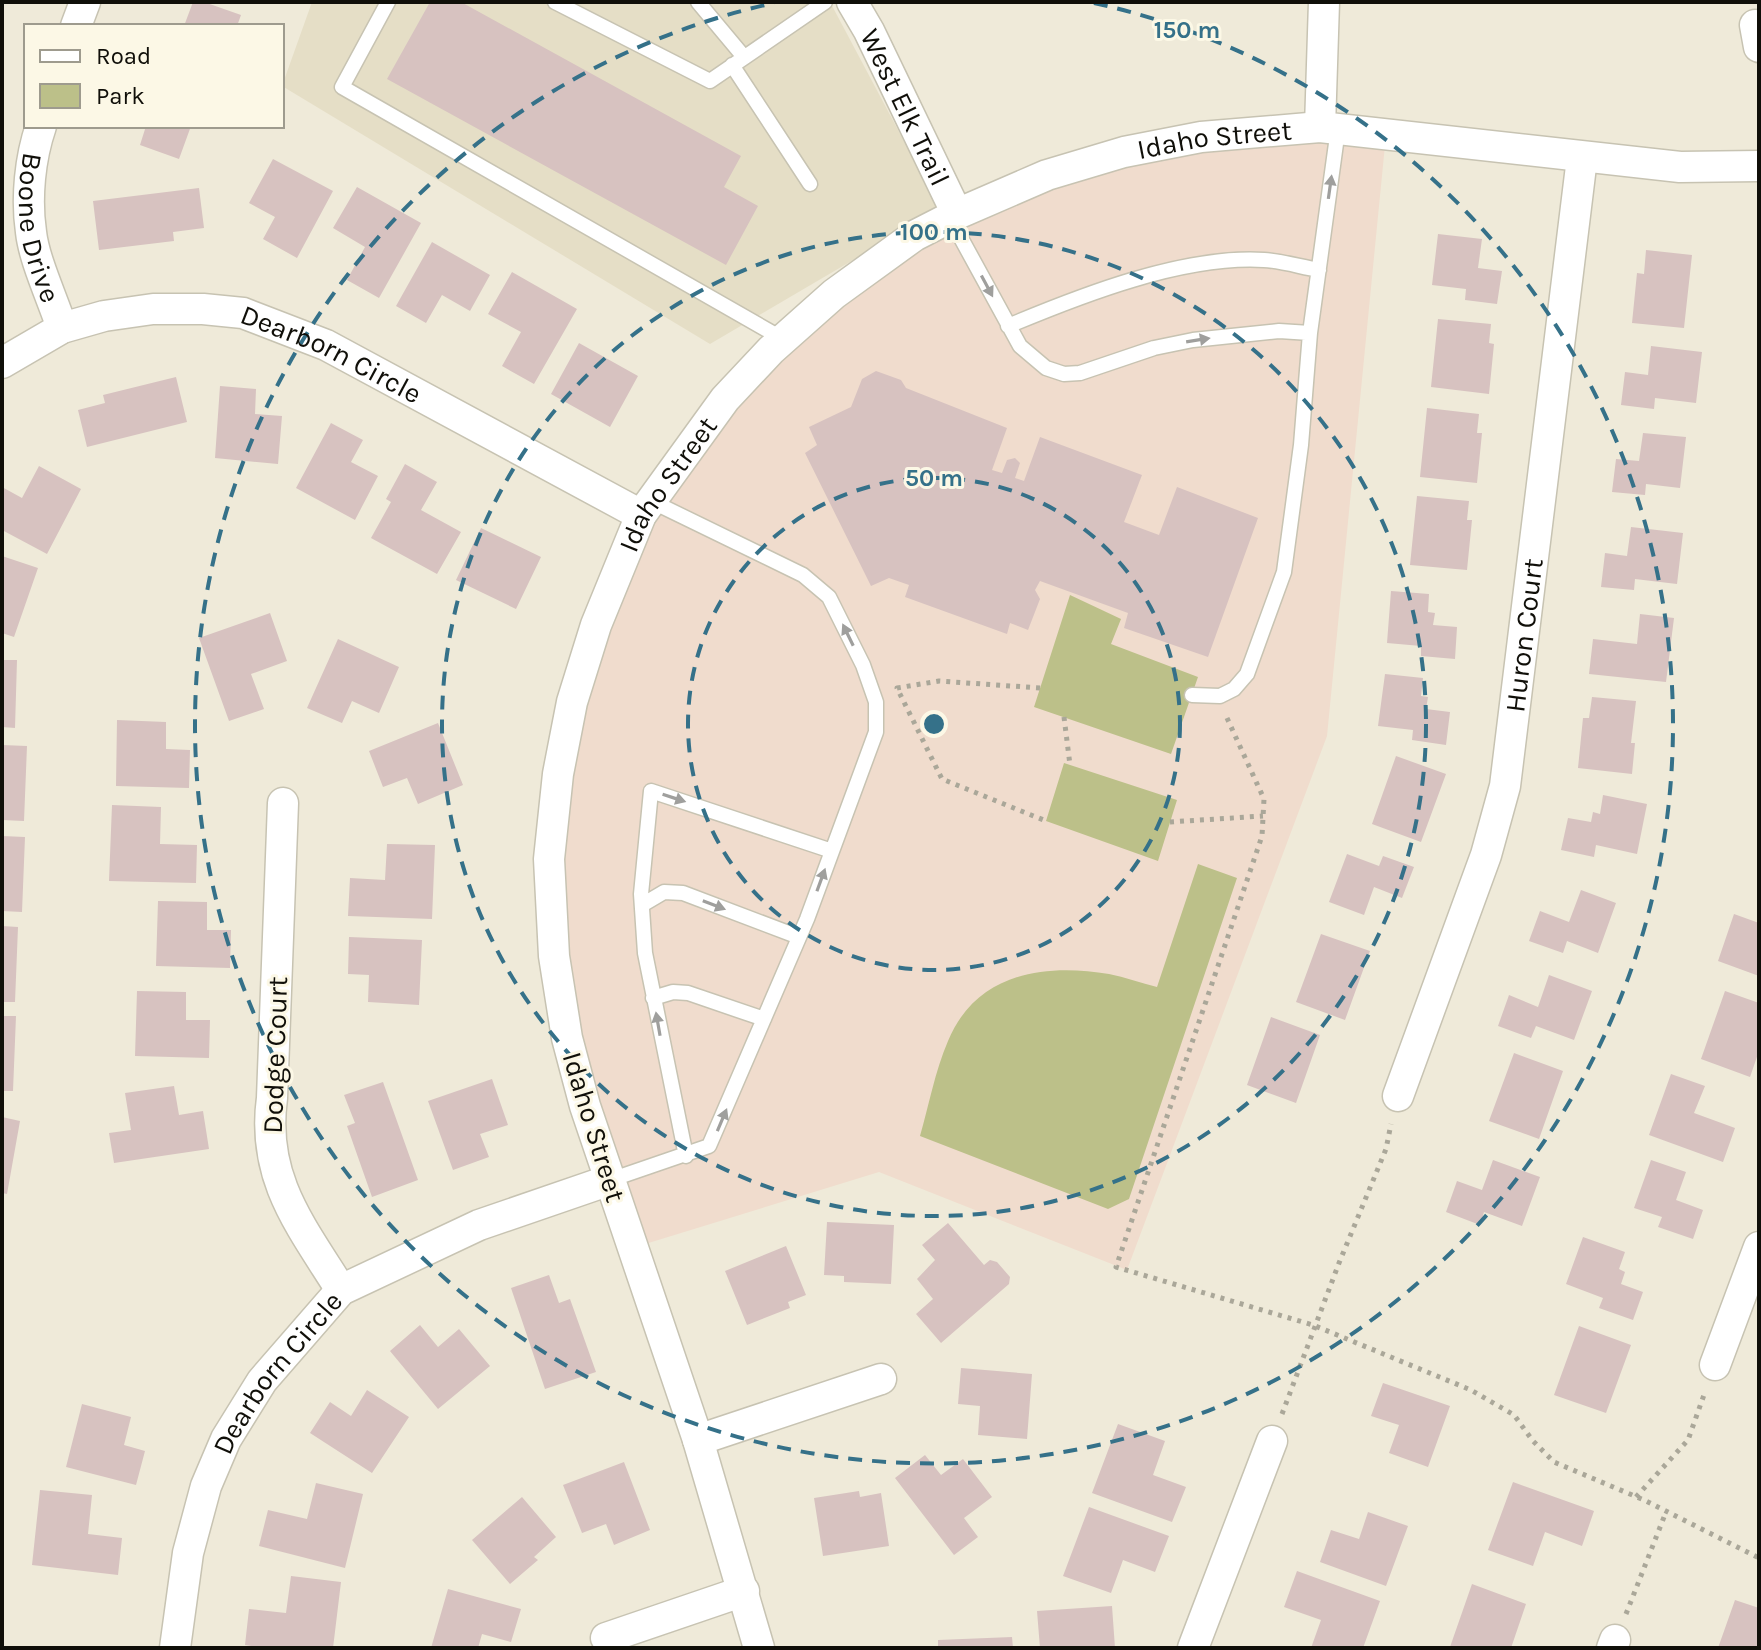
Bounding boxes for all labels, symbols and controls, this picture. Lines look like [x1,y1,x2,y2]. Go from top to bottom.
text: 150 m [1154,16,1220,44]
street label: West Elk Trail [854,23,957,191]
legend [24,24,284,128]
text: Road [96,42,151,70]
text: Park [96,82,145,110]
street label: Idaho Street [1134,113,1293,166]
street label: Boone Drive [12,151,68,307]
one-way arrow [1324,175,1337,200]
text: 100 m [900,218,968,246]
one-way arrow [980,275,993,298]
street label: Dearborn Circle [236,297,427,410]
one-way arrow [1185,333,1210,346]
street label: Idaho Street [611,410,723,556]
text: 50 m [905,464,963,492]
street label: Huron Court [1498,556,1549,714]
one-way arrow [841,624,855,647]
centre of rings [920,710,948,738]
one-way arrow [662,793,686,805]
one-way arrow [815,868,828,892]
one-way arrow [702,899,726,912]
street label: Dodge Court [256,976,294,1134]
one-way arrow [652,1012,664,1037]
street label: Idaho Street [555,1048,633,1206]
one-way arrow [715,1108,728,1132]
street label: Dearborn Circle [205,1284,349,1459]

